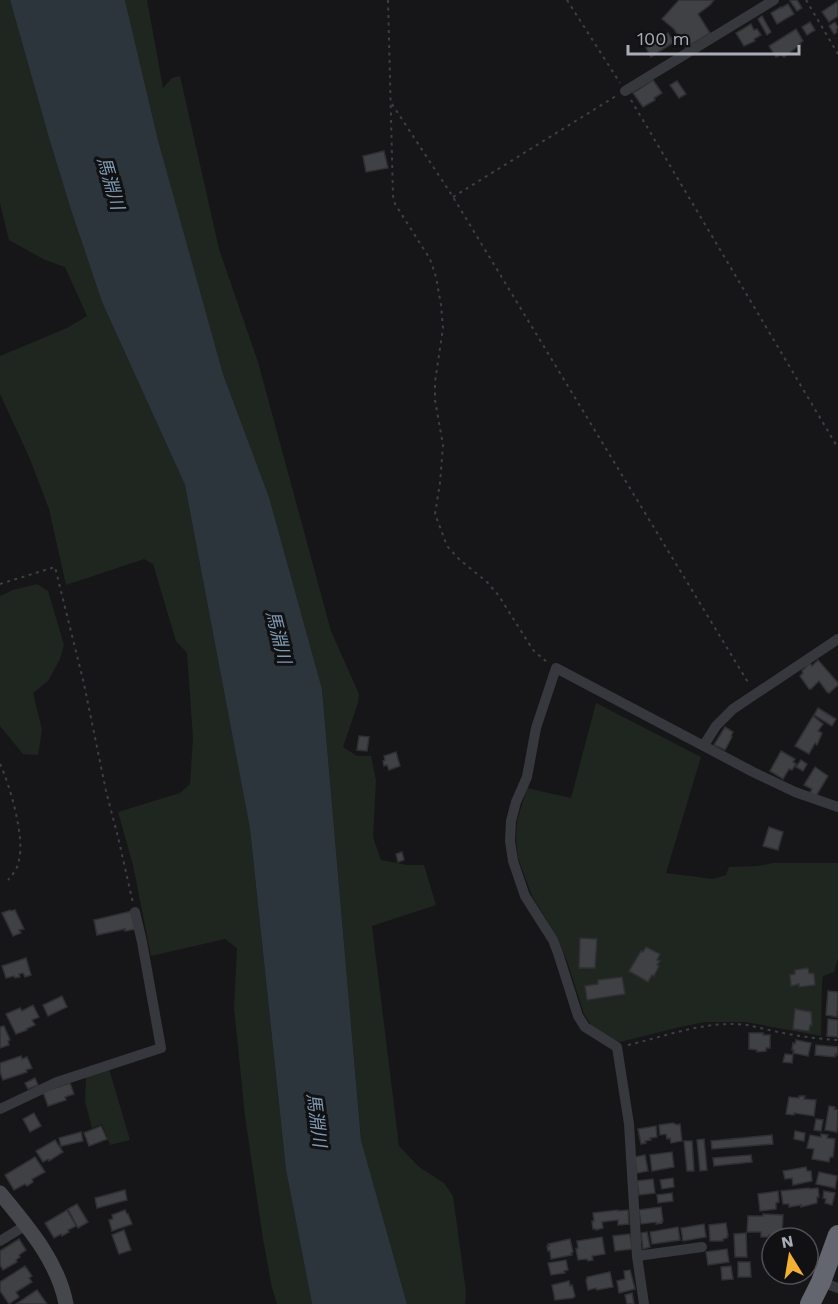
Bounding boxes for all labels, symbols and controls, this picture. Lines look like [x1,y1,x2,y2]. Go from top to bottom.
scale bar [628,18,799,56]
text: 100 m [637,28,690,49]
water label: 馬淵川 [93,154,129,214]
water label: 馬淵川 [262,608,296,668]
water label: 馬淵川 [303,1092,331,1150]
north arrow [760,1226,820,1286]
text: N [780,1231,795,1252]

